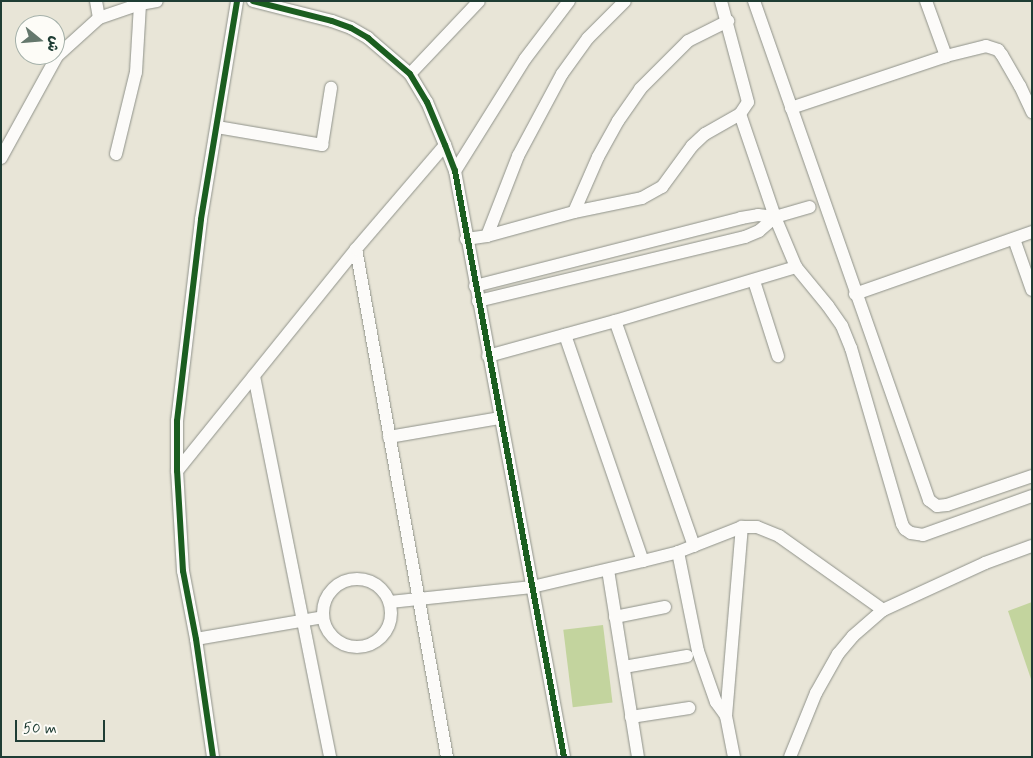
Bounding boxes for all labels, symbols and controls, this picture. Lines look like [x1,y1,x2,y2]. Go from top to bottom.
north arrow [15,15,65,65]
text: ش [43,34,64,54]
scale bar [18,710,108,742]
text: 50 m [23,719,57,739]

